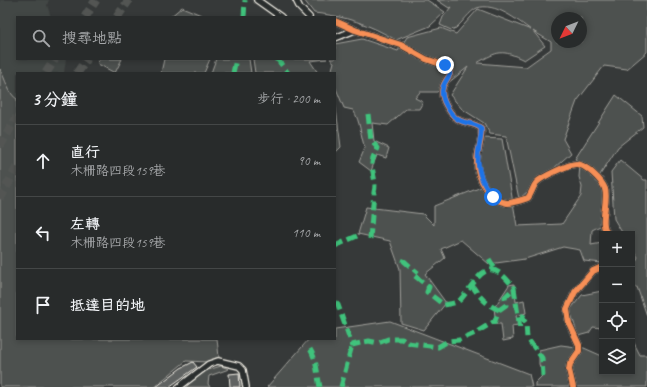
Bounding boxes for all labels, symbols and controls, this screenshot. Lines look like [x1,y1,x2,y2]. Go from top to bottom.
north arrow [551,12,587,48]
search box [16,16,336,60]
icon: search [30,27,52,49]
text: 搜尋地點 [62,29,122,48]
route end [436,56,454,74]
text: 3 分鐘 [32,89,78,110]
text: 步行 · 200 m [257,91,320,107]
text: 直行 [70,143,100,162]
icon: ahead [32,150,54,172]
text: 90 m [298,153,320,169]
text: 木柵路四段159巷 [70,163,166,179]
route start [484,188,502,206]
text: 左轉 [70,215,100,234]
icon: left [32,222,54,244]
text: 110 m [292,225,320,241]
map controls [599,231,635,375]
button: + [599,231,635,267]
text: 木柵路四段159巷 [70,235,166,251]
button: − [599,267,635,303]
icon: arrive [32,294,54,316]
text: 抵達目的地 [70,296,145,315]
button: locate [599,303,635,339]
button: layers [599,339,635,375]

